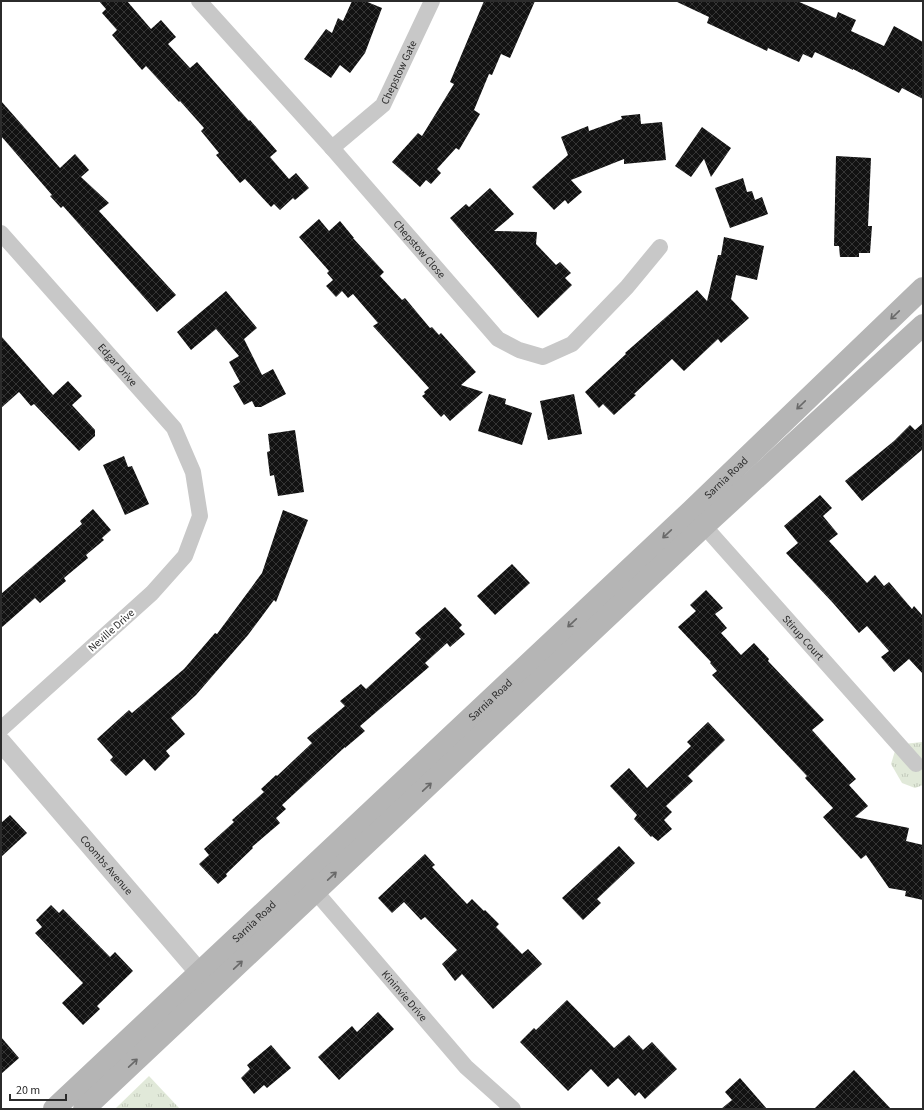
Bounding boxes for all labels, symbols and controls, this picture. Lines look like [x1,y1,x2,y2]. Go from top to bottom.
street label: Chepstow Gate [377,37,421,107]
street label: Chepstow Close [390,217,449,282]
one-way arrow [890,310,900,320]
street label: Edgar Drive [94,340,141,390]
one-way arrow [796,400,806,410]
street label: Sarnia Road [701,453,751,502]
one-way arrow [662,529,672,538]
street label: Neville Drive [85,605,138,655]
street label: Stirup Court [779,612,827,664]
one-way arrow [567,618,577,628]
street label: Sarnia Road [465,676,516,724]
one-way arrow [422,782,432,791]
street label: Coombs Avenue [76,832,136,899]
one-way arrow [327,871,337,880]
street label: Sarnia Road [229,897,279,946]
one-way arrow [232,960,243,969]
street label: Kininvie Drive [378,967,431,1025]
one-way arrow [127,1059,137,1068]
scale bar [10,1076,66,1102]
text: 20 m [16,1082,40,1099]

